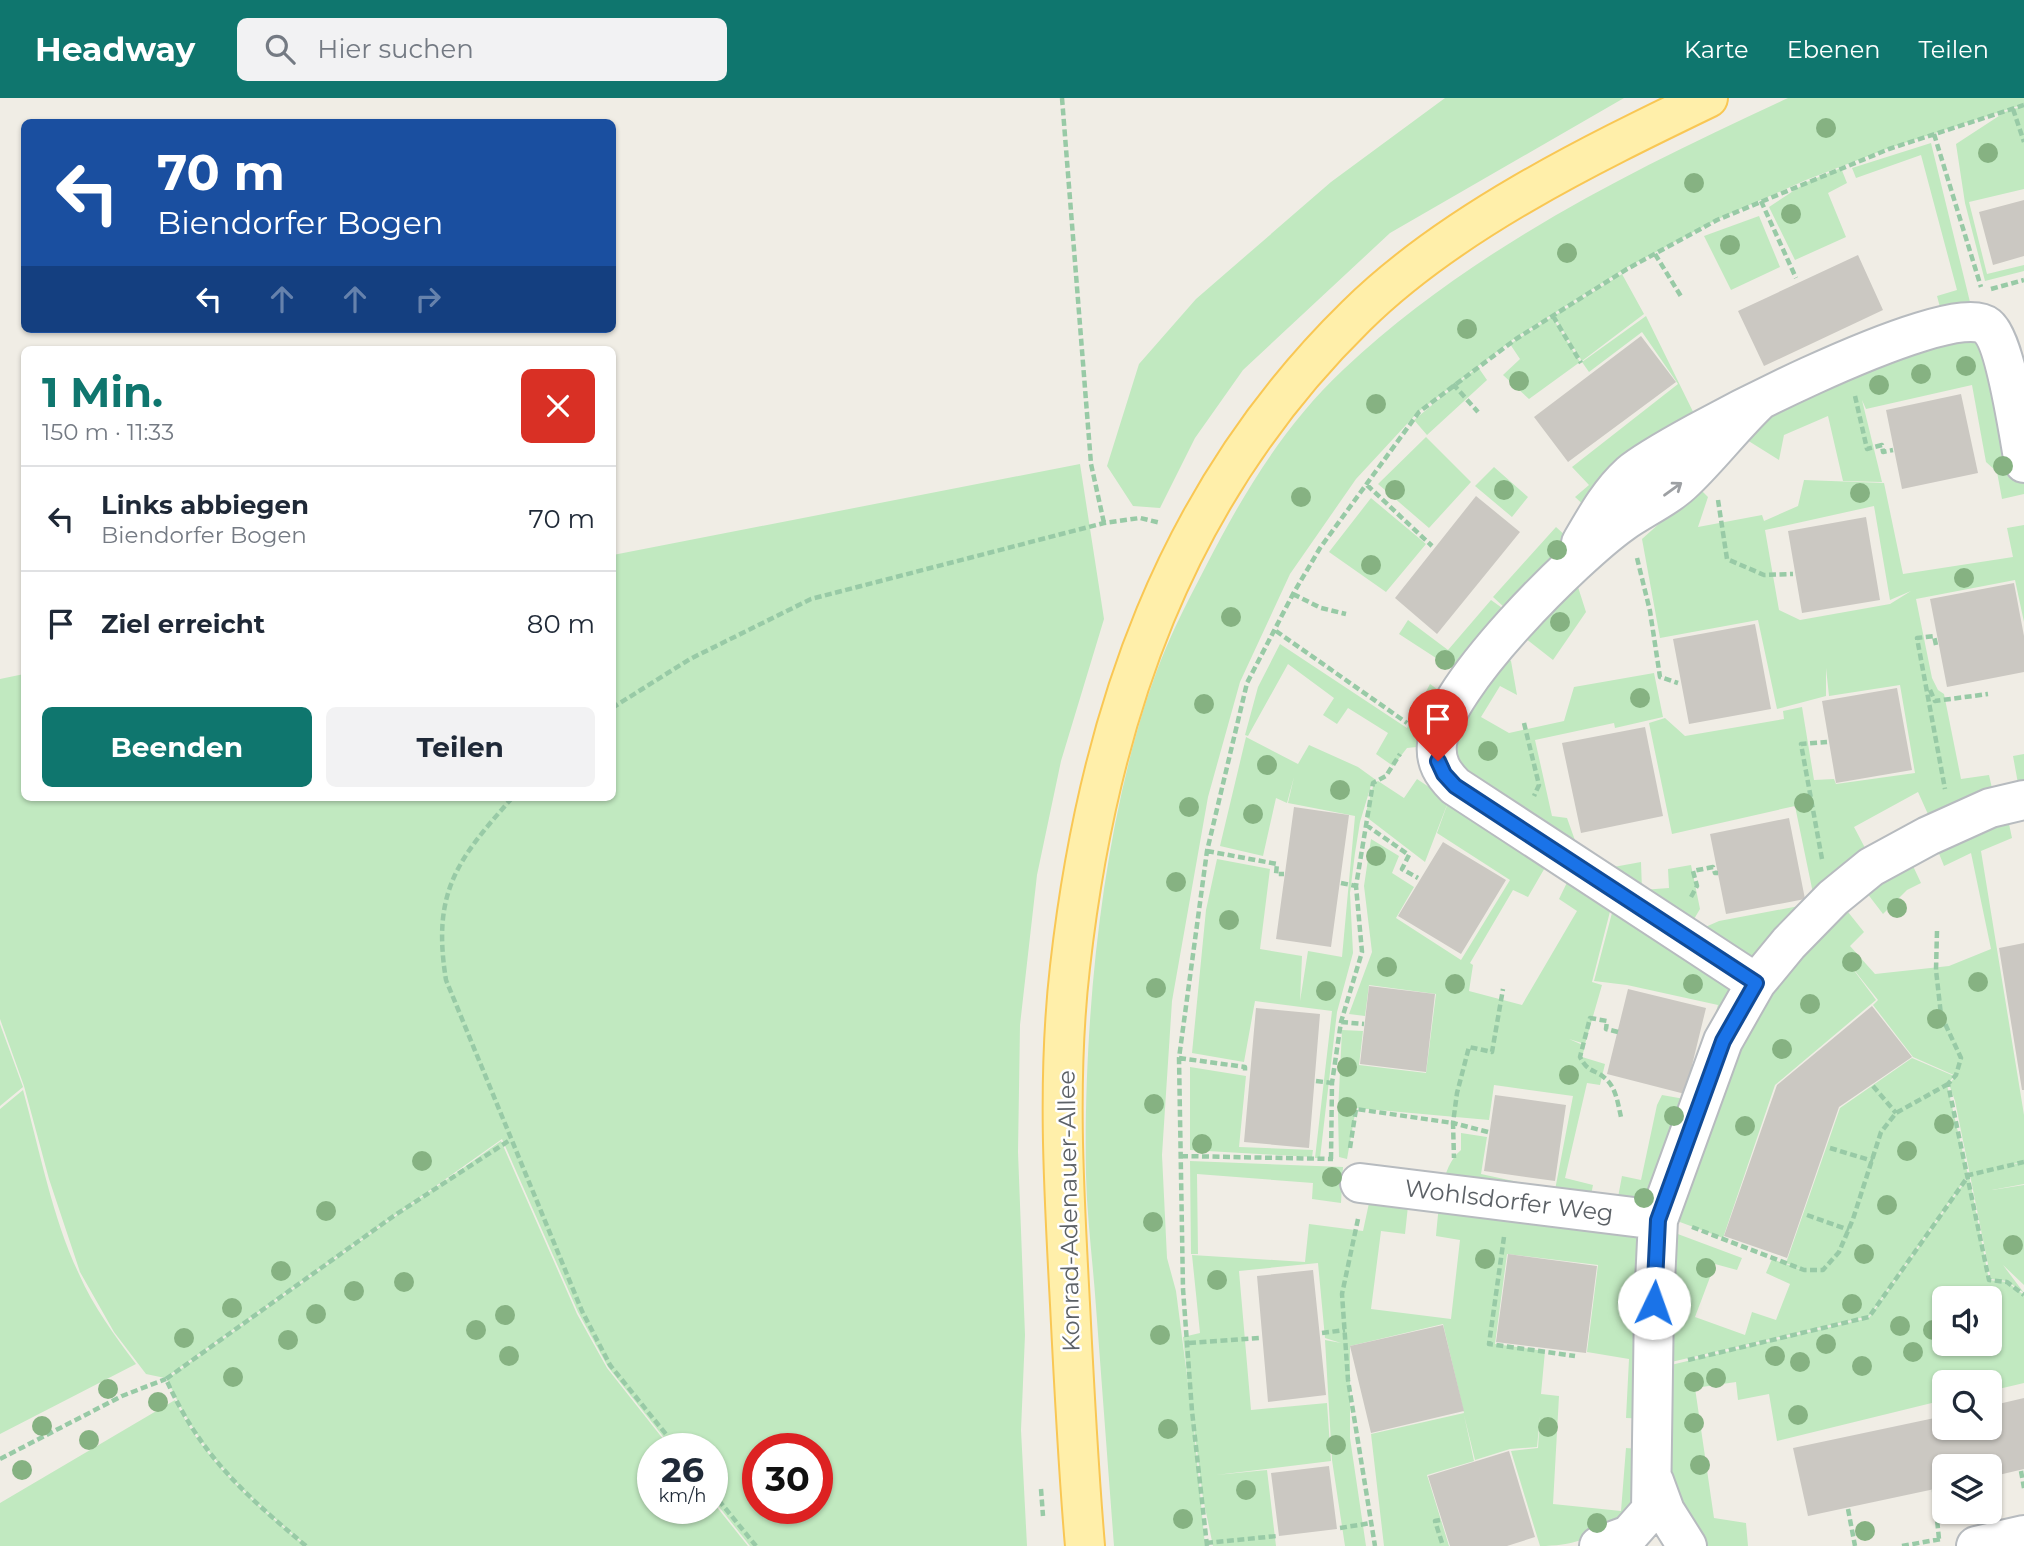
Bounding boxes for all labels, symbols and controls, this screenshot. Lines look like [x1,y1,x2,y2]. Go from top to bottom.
search box [237,18,727,81]
text: Headway [35,29,195,69]
icon: search [261,30,299,68]
text: Hier suchen [317,33,474,65]
text: Karte [1684,35,1749,64]
text: Ebenen [1787,35,1880,64]
text: Teilen [1918,35,1989,64]
text: 70 m [157,143,285,202]
icon: left [42,147,133,238]
text: Biendorfer Bogen [157,203,443,242]
icon: left [190,280,228,318]
icon: ahead [263,280,301,318]
icon: ahead [336,280,374,318]
icon: right [409,280,447,318]
text: 1 Min. [42,366,163,418]
button: close [521,369,595,443]
text: 150 m · 11:33 [42,418,174,446]
one-way arrow [1663,482,1682,496]
text: Links abbiegen [101,489,309,521]
icon: left [42,500,80,538]
text: 70 m [529,503,595,535]
text: Biendorfer Bogen [101,521,307,549]
icon: arrive [42,605,80,643]
text: Ziel erreicht [101,608,265,640]
text: 80 m [527,608,595,640]
pin [1408,689,1468,761]
icon: arrive [1419,700,1457,738]
button: Beenden [42,707,312,787]
button: Teilen [326,707,595,787]
street label: Konrad-Adenauer-Allee [1052,1070,1085,1352]
street label: Wohlsdorfer Weg [1403,1173,1615,1228]
position arrow [1617,1266,1691,1340]
map controls [1932,1286,2002,1524]
button: sound [1932,1286,2002,1356]
button: search [1932,1370,2002,1440]
speed limit sign: 30 [742,1433,833,1524]
text: 26 [661,1448,704,1491]
button: layers [1932,1454,2002,1524]
text: km/h [658,1485,707,1507]

